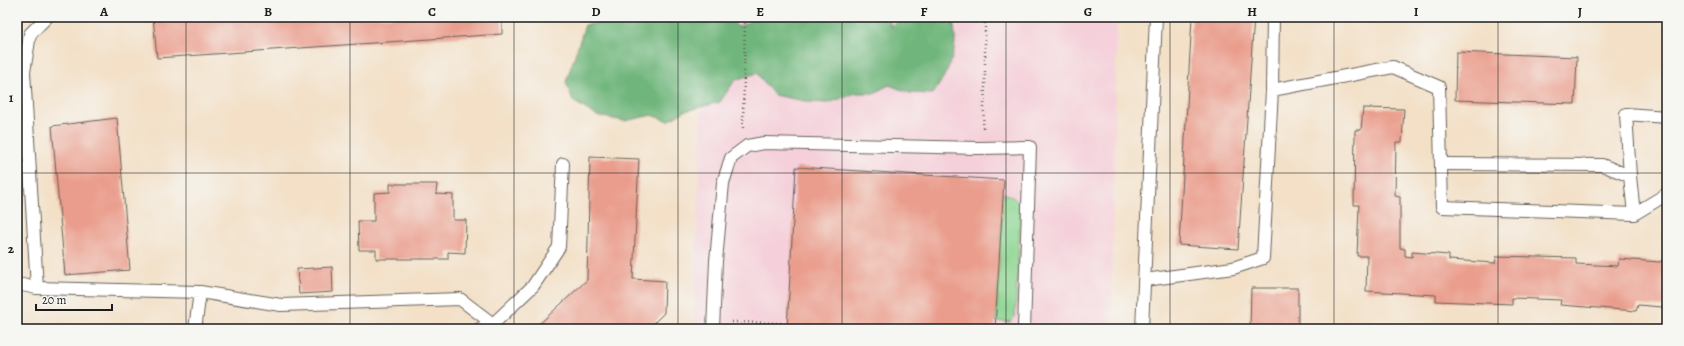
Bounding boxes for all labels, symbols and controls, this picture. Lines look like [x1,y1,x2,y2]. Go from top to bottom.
text: A [99,3,109,20]
text: B [264,3,272,20]
text: C [428,3,436,20]
text: D [591,3,601,20]
text: E [756,3,764,20]
text: F [921,3,928,20]
text: G [1084,3,1092,20]
text: H [1247,3,1257,20]
text: I [1414,3,1419,20]
text: J [1578,3,1582,20]
text: 1 [9,89,14,106]
text: 2 [8,240,15,257]
scale bar [36,286,112,312]
text: 20 m [42,292,66,308]

